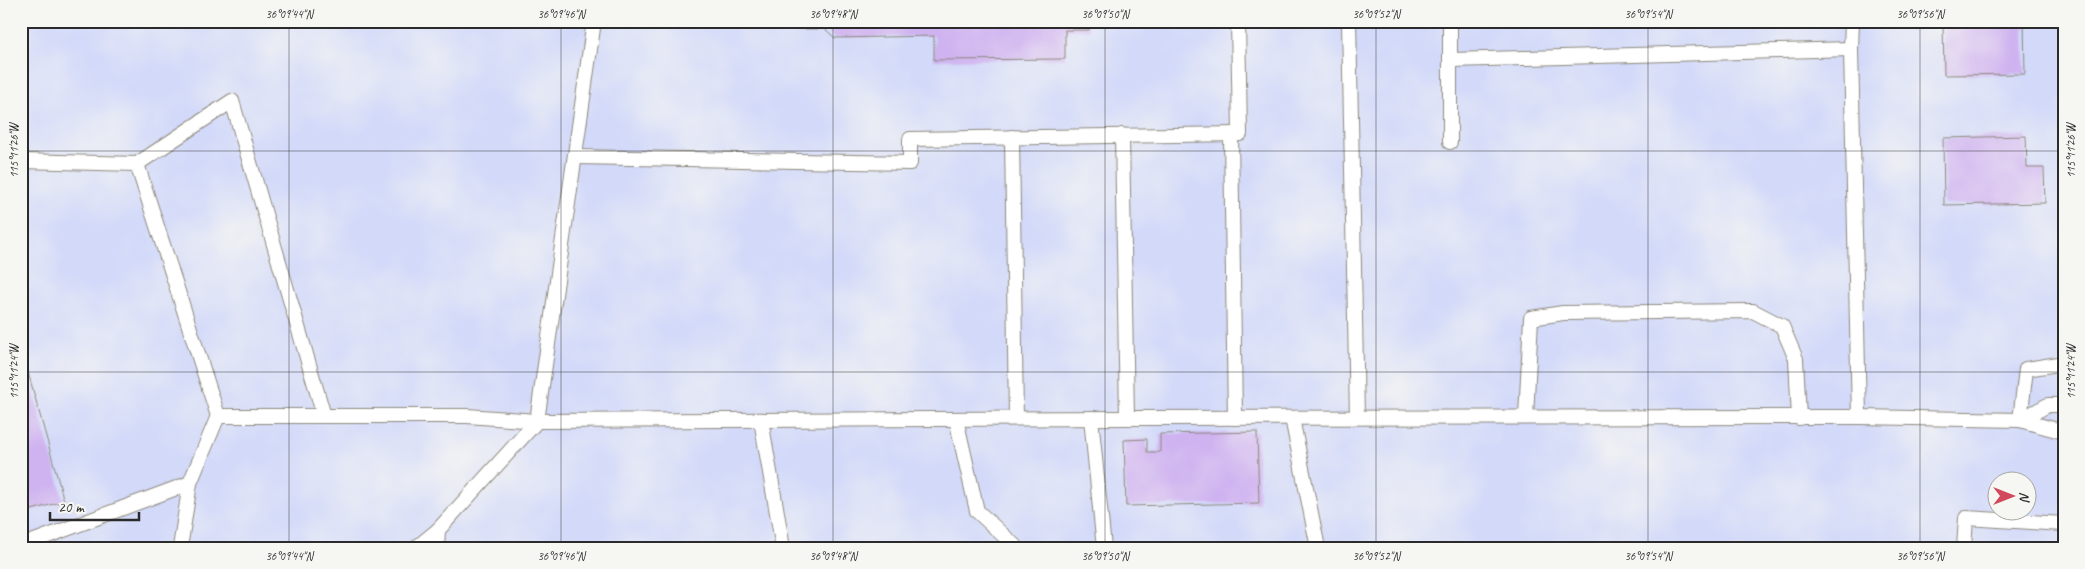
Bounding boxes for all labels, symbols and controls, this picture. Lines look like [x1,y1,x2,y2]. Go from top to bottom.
text: 36°09'44"N [265,6,314,22]
text: 36°09'46"N [537,6,586,22]
text: 36°09'48"N [809,6,858,22]
text: 36°09'50"N [1081,6,1130,22]
text: 36°09'52"N [1352,6,1401,22]
text: 36°09'54"N [1624,6,1673,22]
text: 36°09'56"N [1896,6,1945,22]
text: 115°11'26"W [6,122,22,178]
text: 115°11'26"W [2063,122,2079,178]
text: 115°11'24"W [6,343,22,399]
text: 115°11'24"W [2063,343,2079,399]
north arrow [1988,472,2038,522]
scale bar [50,489,139,521]
text: N [2016,492,2033,503]
text: 20 m [58,498,85,517]
text: 36°09'44"N [265,548,314,564]
text: 36°09'46"N [537,548,586,564]
text: 36°09'48"N [809,548,858,564]
text: 36°09'50"N [1081,548,1130,564]
text: 36°09'52"N [1352,548,1401,564]
text: 36°09'54"N [1624,548,1673,564]
text: 36°09'56"N [1896,548,1945,564]

